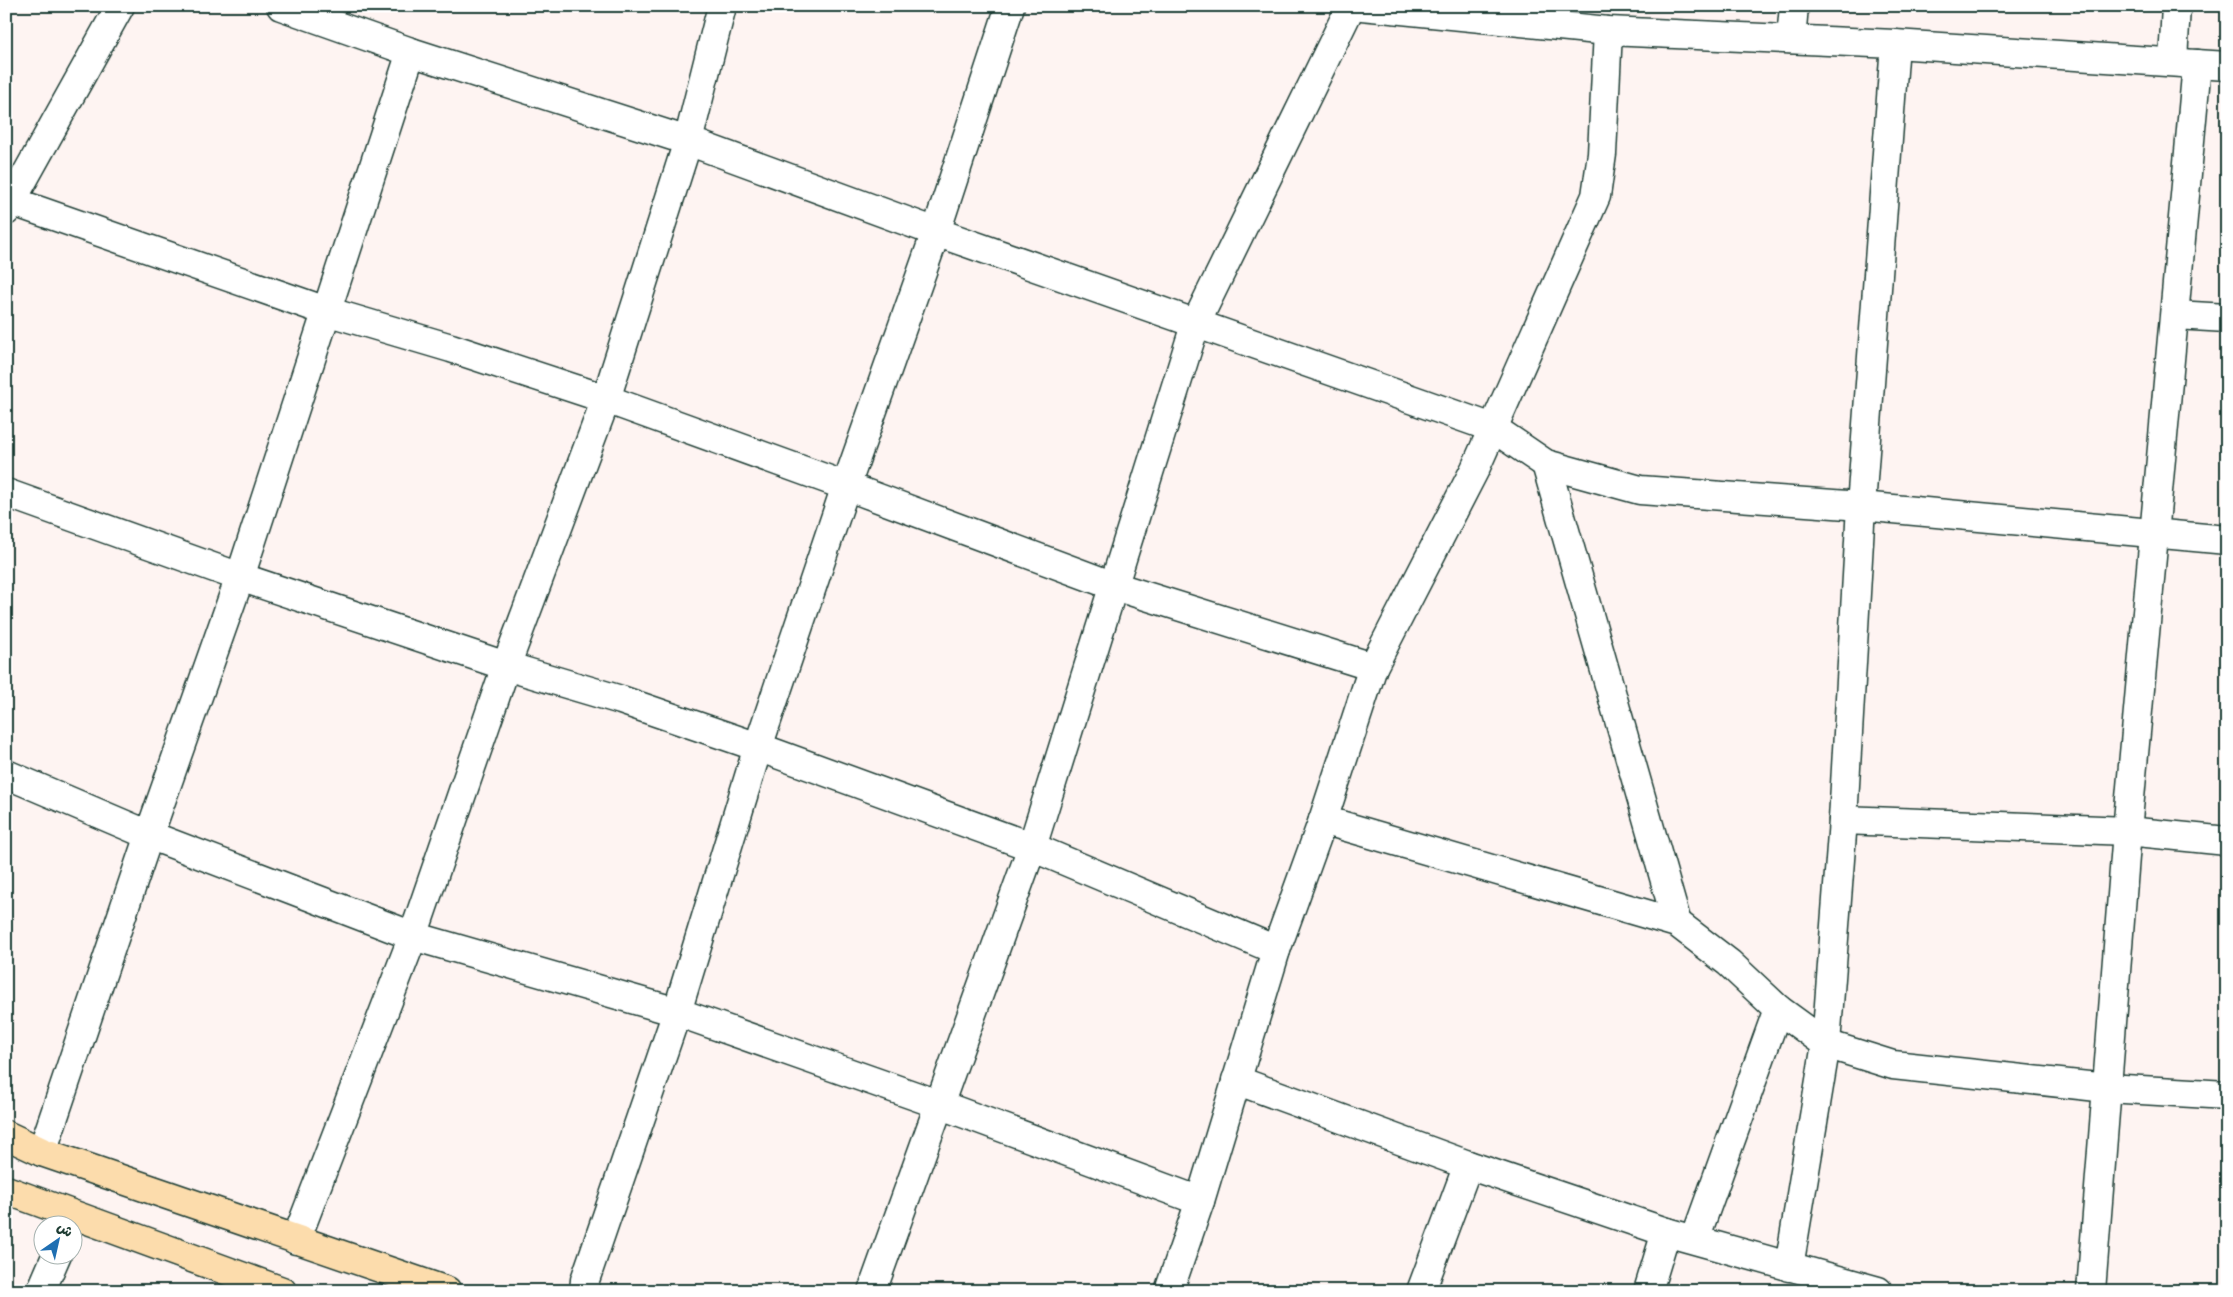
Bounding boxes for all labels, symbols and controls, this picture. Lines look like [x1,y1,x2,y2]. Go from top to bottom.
north arrow [32,1214,82,1264]
text: ش [54,1218,76,1241]

